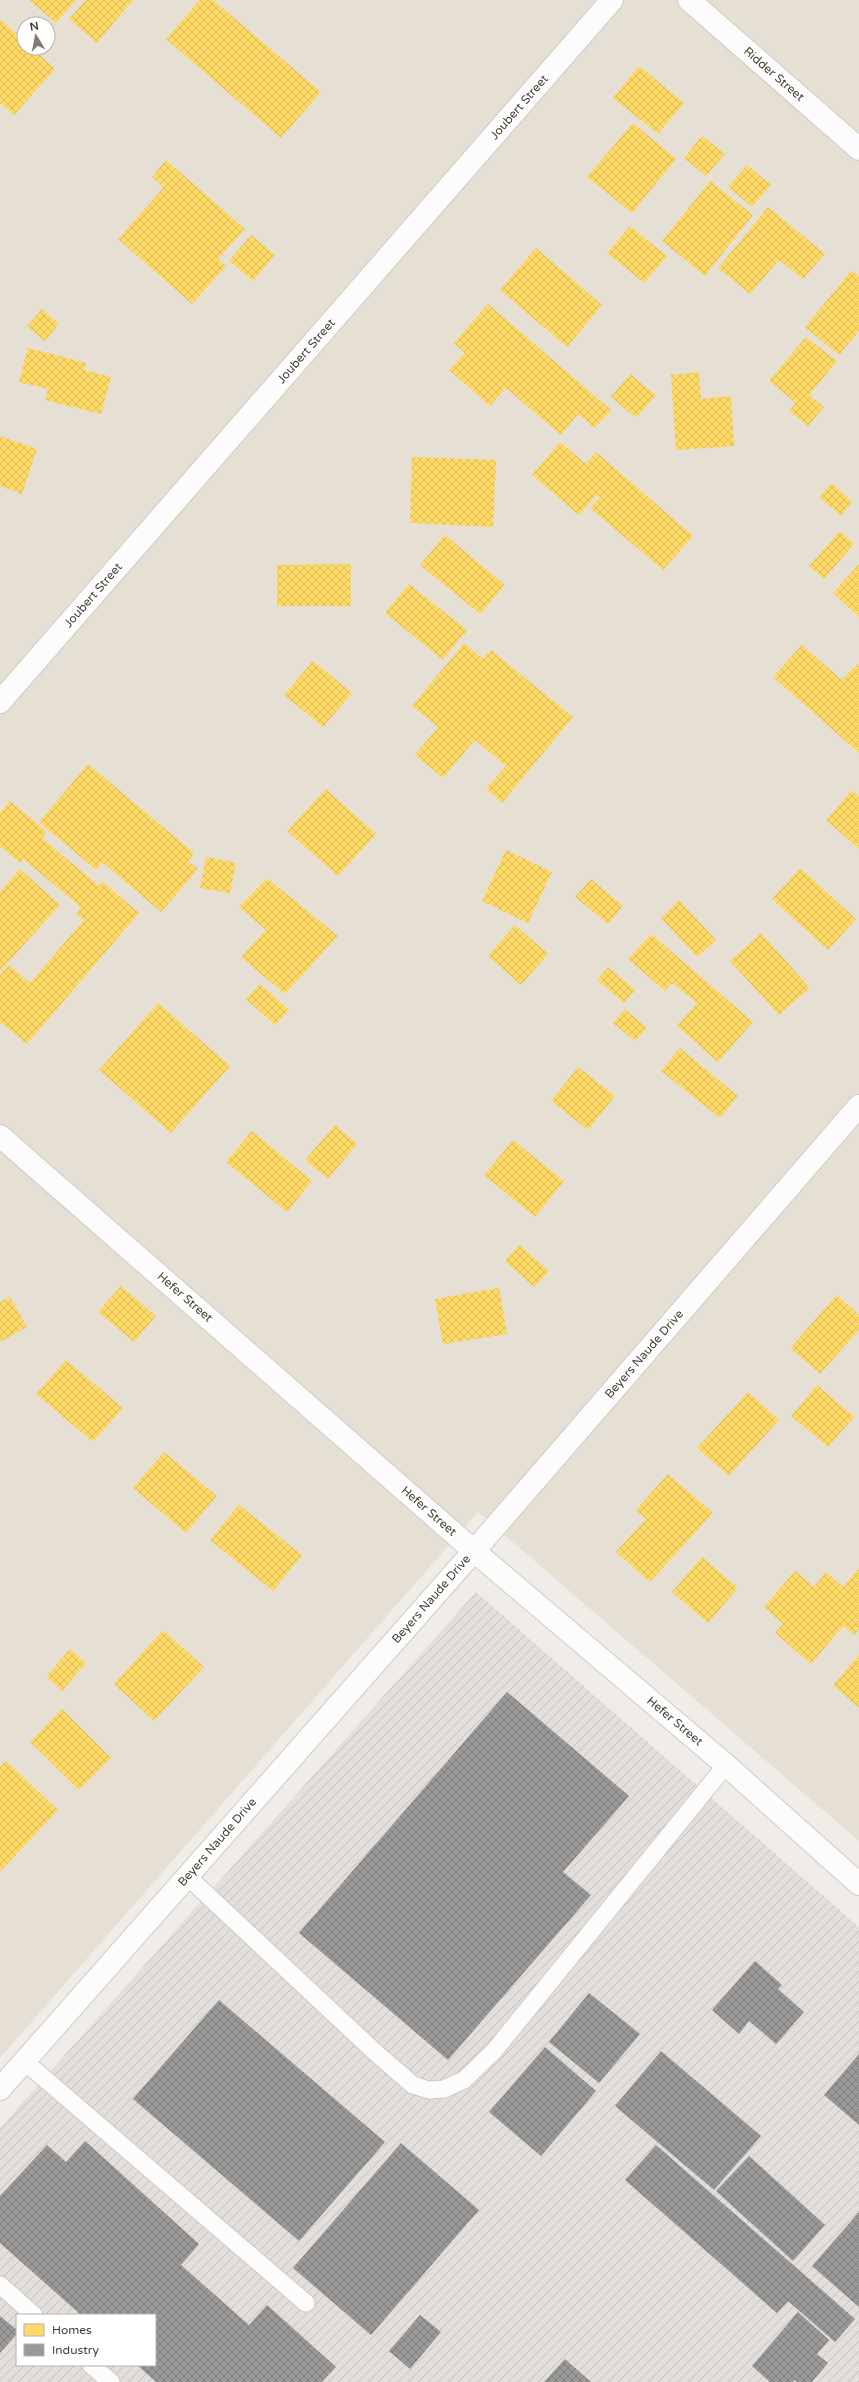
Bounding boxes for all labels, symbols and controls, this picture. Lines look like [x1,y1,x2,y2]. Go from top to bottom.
north arrow [16,16,56,56]
text: N [29,19,40,34]
street label: Ridder Street [741,44,807,104]
street label: Joubert Street [487,71,551,142]
street label: Joubert Street [274,315,338,386]
street label: Joubert Street [61,559,125,630]
street label: Hefer Street [154,1269,216,1325]
street label: Beyers Naude Drive [602,1307,686,1401]
street label: Hefer Street [398,1483,460,1539]
street label: Beyers Naude Drive [389,1552,473,1646]
street label: Hefer Street [644,1694,706,1749]
street label: Beyers Naude Drive [175,1795,259,1889]
legend [16,2314,156,2366]
text: Homes [52,2323,92,2337]
text: Industry [52,2343,99,2357]

